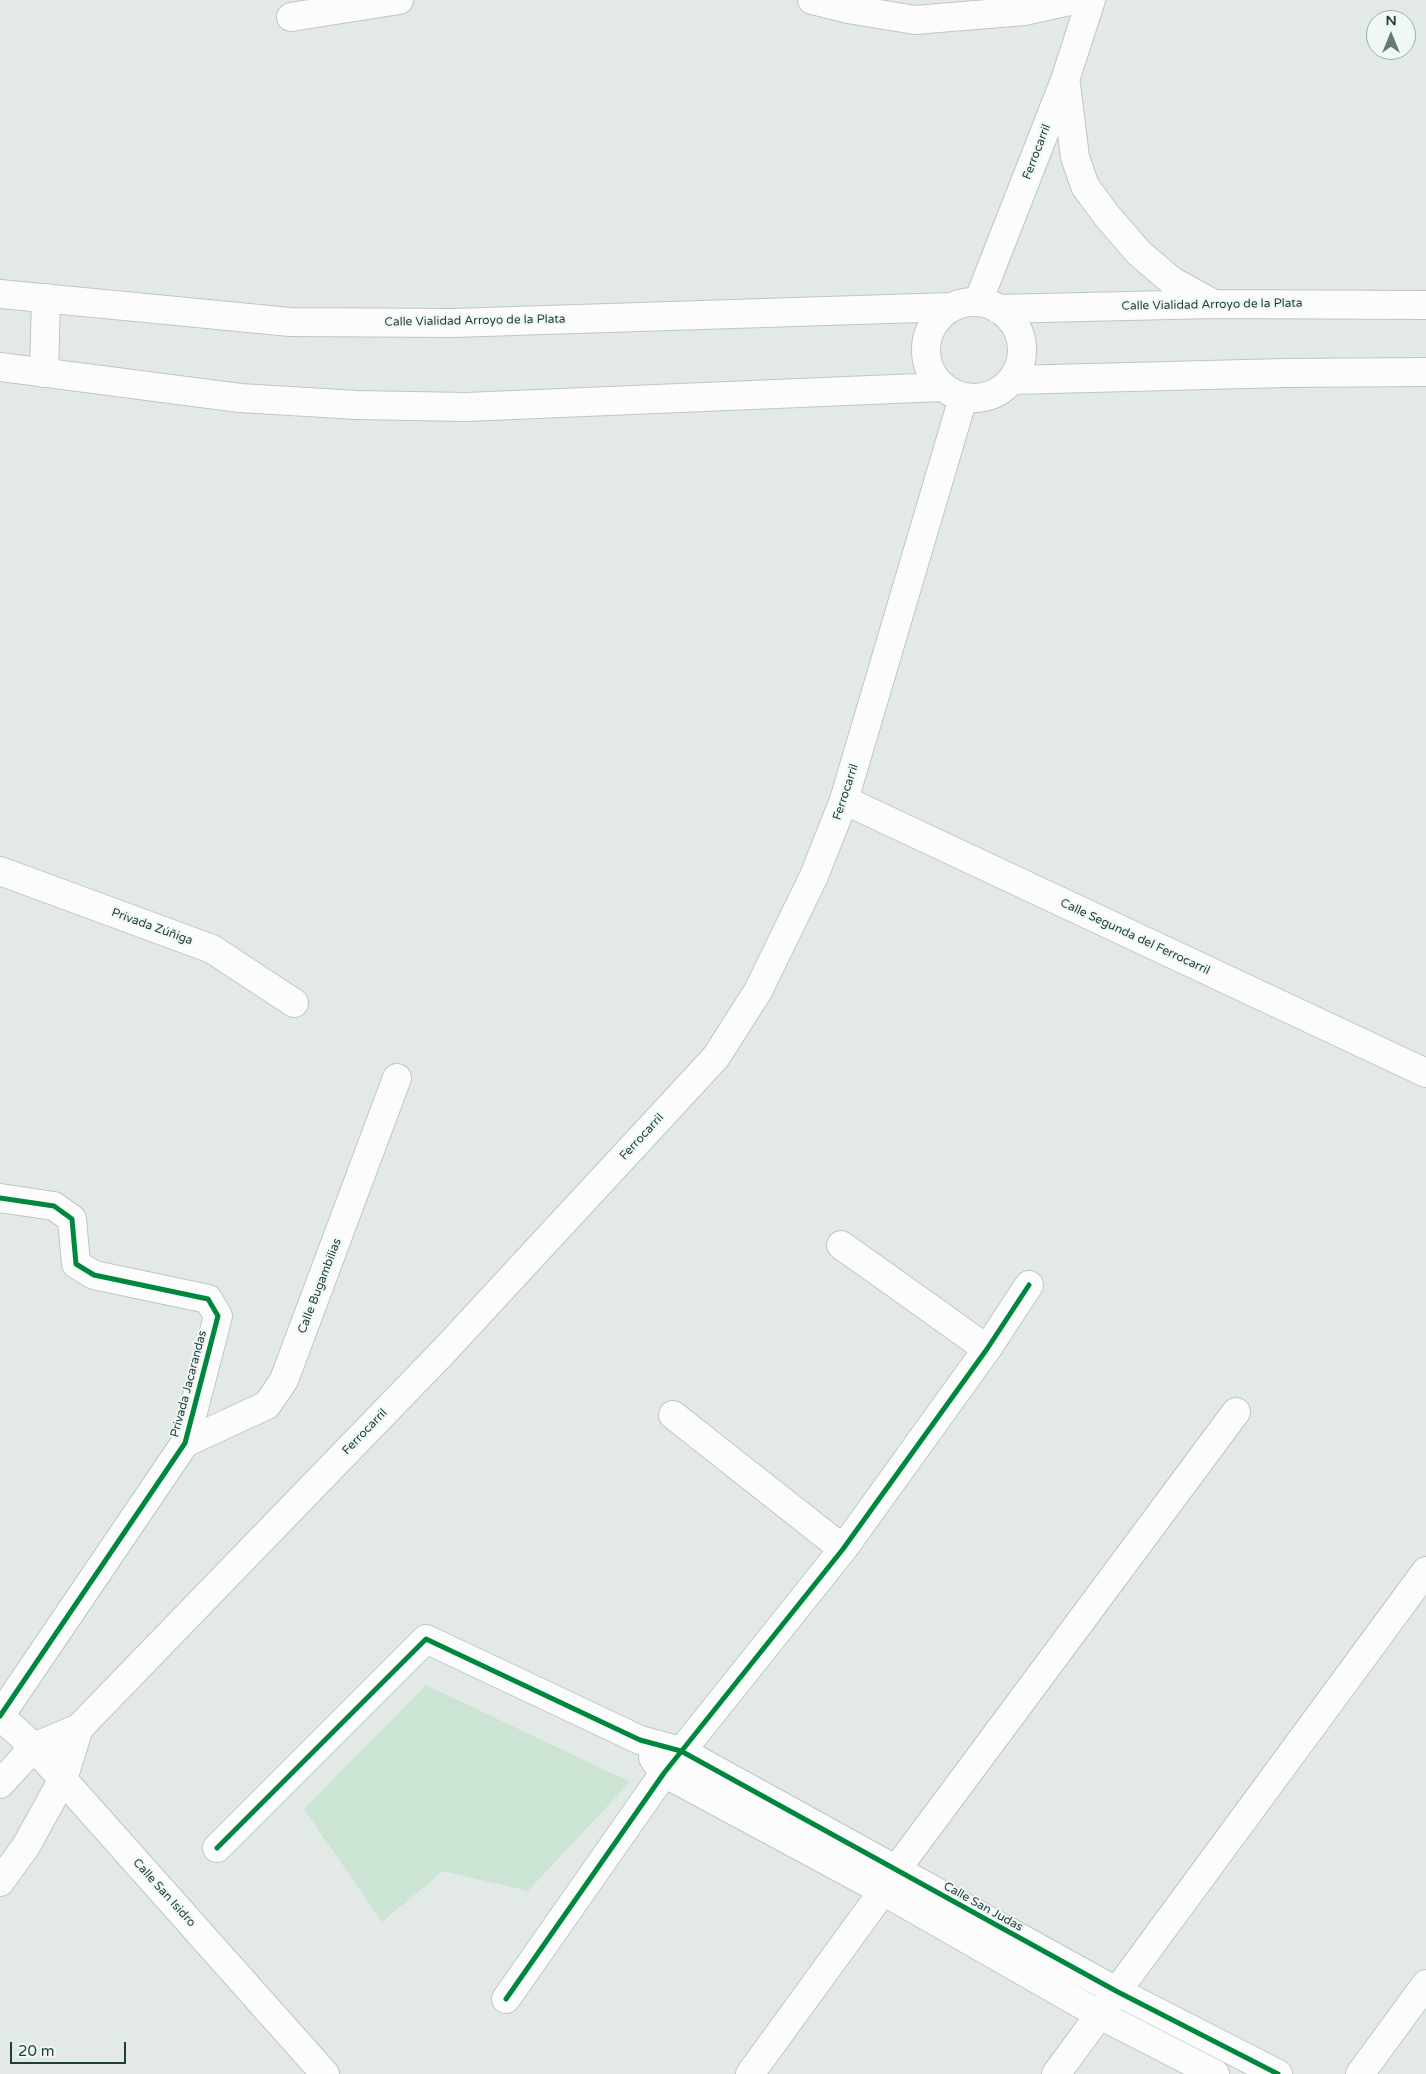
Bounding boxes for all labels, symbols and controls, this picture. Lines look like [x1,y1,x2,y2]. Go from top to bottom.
north arrow [1366,10,1416,60]
text: N [1385,12,1397,29]
street label: Ferrocarril [1020,122,1054,182]
street label: Calle Vialidad Arroyo de la Plata [1121,296,1303,314]
street label: Calle Vialidad Arroyo de la Plata [384,312,566,330]
street label: Ferrocarril [830,762,862,822]
street label: Calle Segunda del Ferrocarril [1058,896,1212,978]
street label: Privada Zúñiga [109,906,195,948]
street label: Ferrocarril [617,1111,667,1163]
street label: Calle Bugambilias [295,1236,345,1336]
street label: Privada Jacarandas [168,1329,210,1439]
street label: Ferrocarril [340,1406,390,1458]
street label: Calle San Isidro [130,1856,198,1930]
street label: Calle San Judas [941,1879,1025,1935]
scale bar [12,2032,129,2064]
text: 20 m [18,2042,55,2060]

